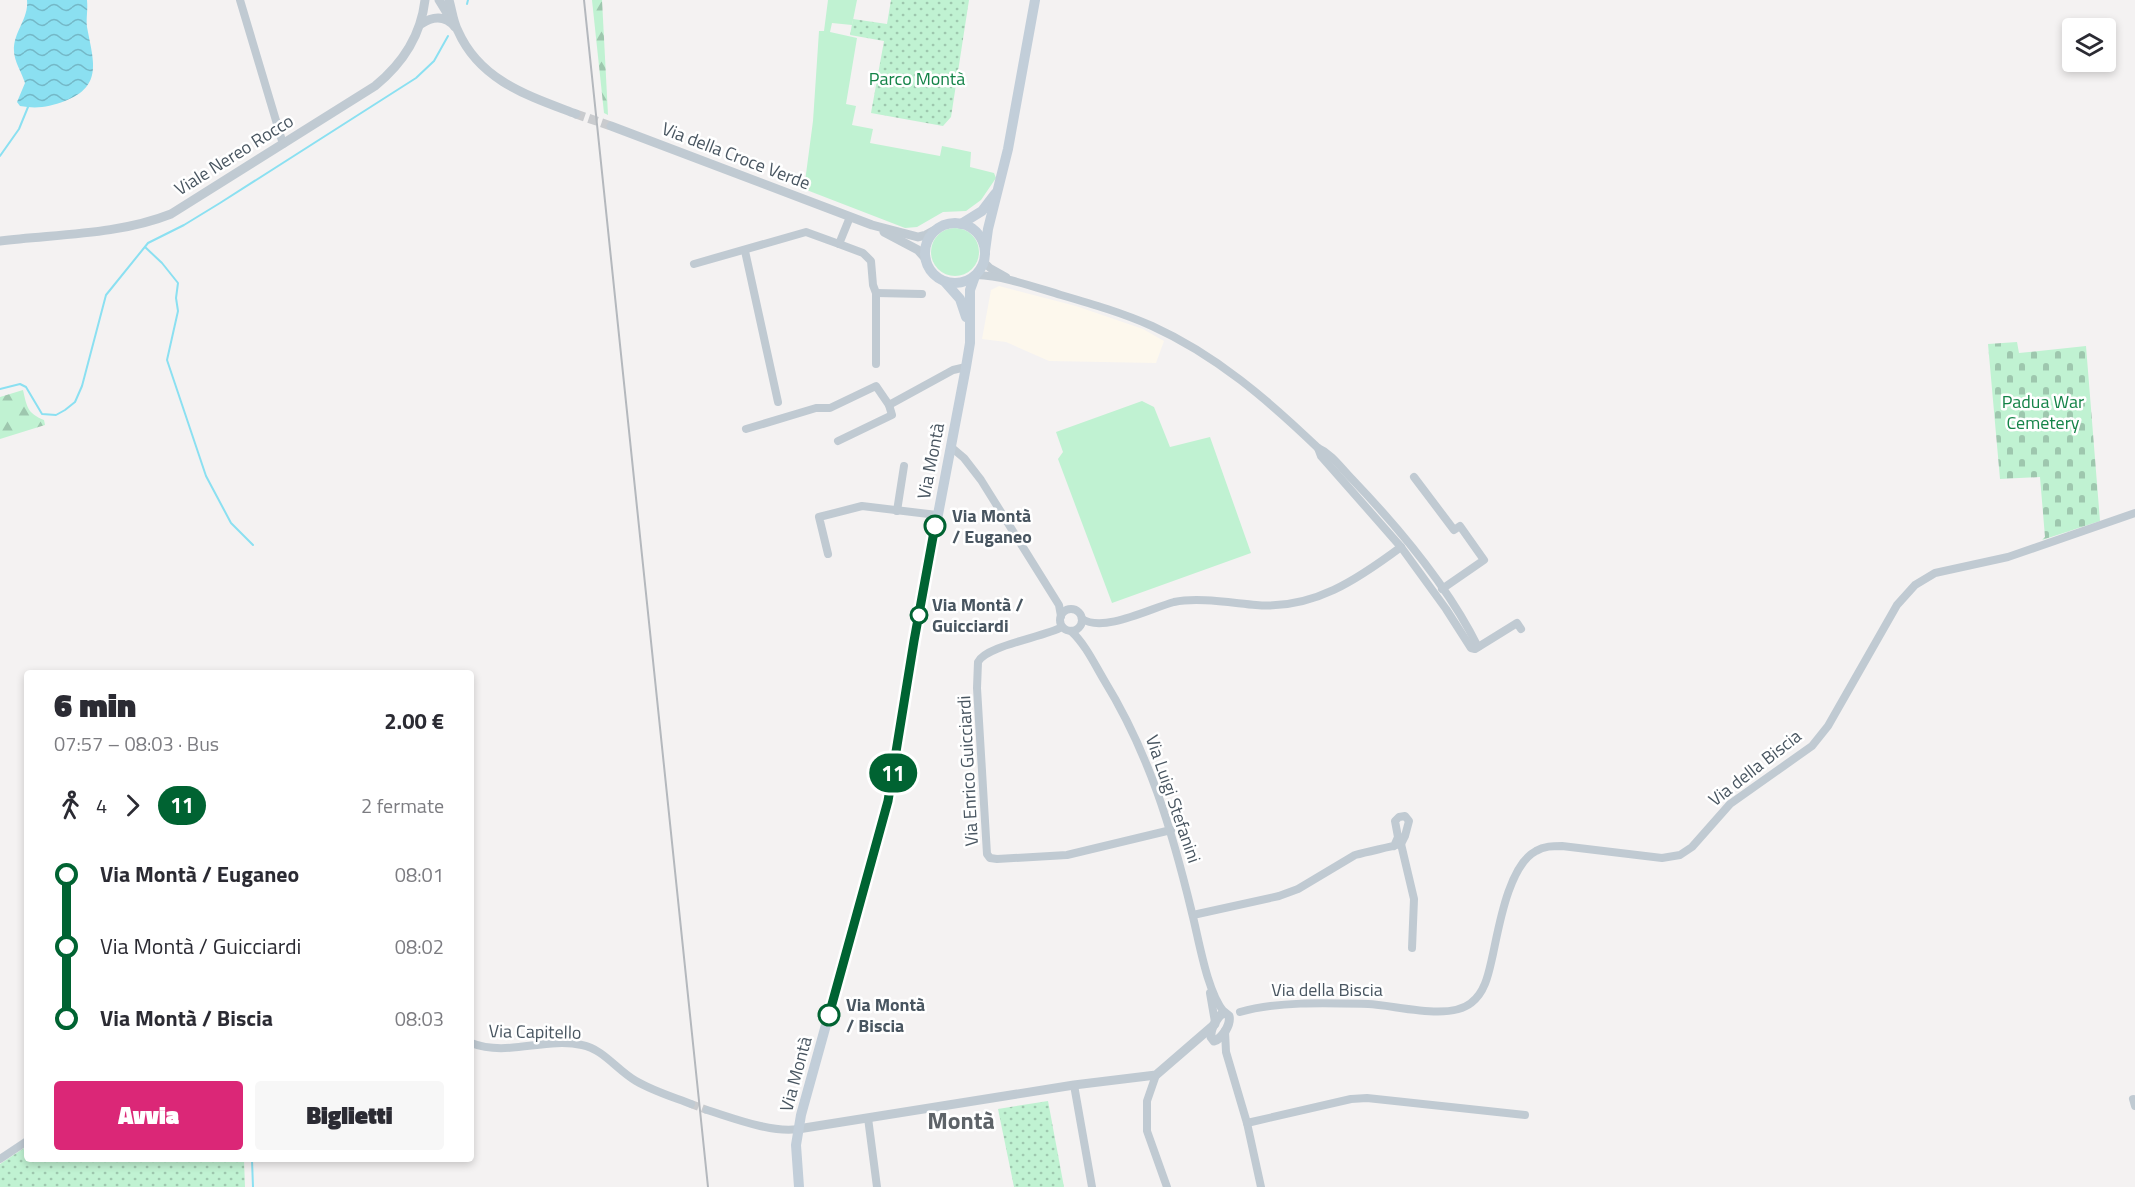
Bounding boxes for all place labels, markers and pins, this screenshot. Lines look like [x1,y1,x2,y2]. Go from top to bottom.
place label: Via Montà / Euganeo [952,502,1032,550]
marker: Via Montà / Euganeo [924,515,946,537]
place label: Via Montà / Guicciardi [932,591,1024,639]
marker: Via Montà / Guicciardi [910,606,928,624]
place label: Via Montà / Biscia [846,991,925,1039]
marker: Via Montà / Biscia [818,1004,840,1026]

